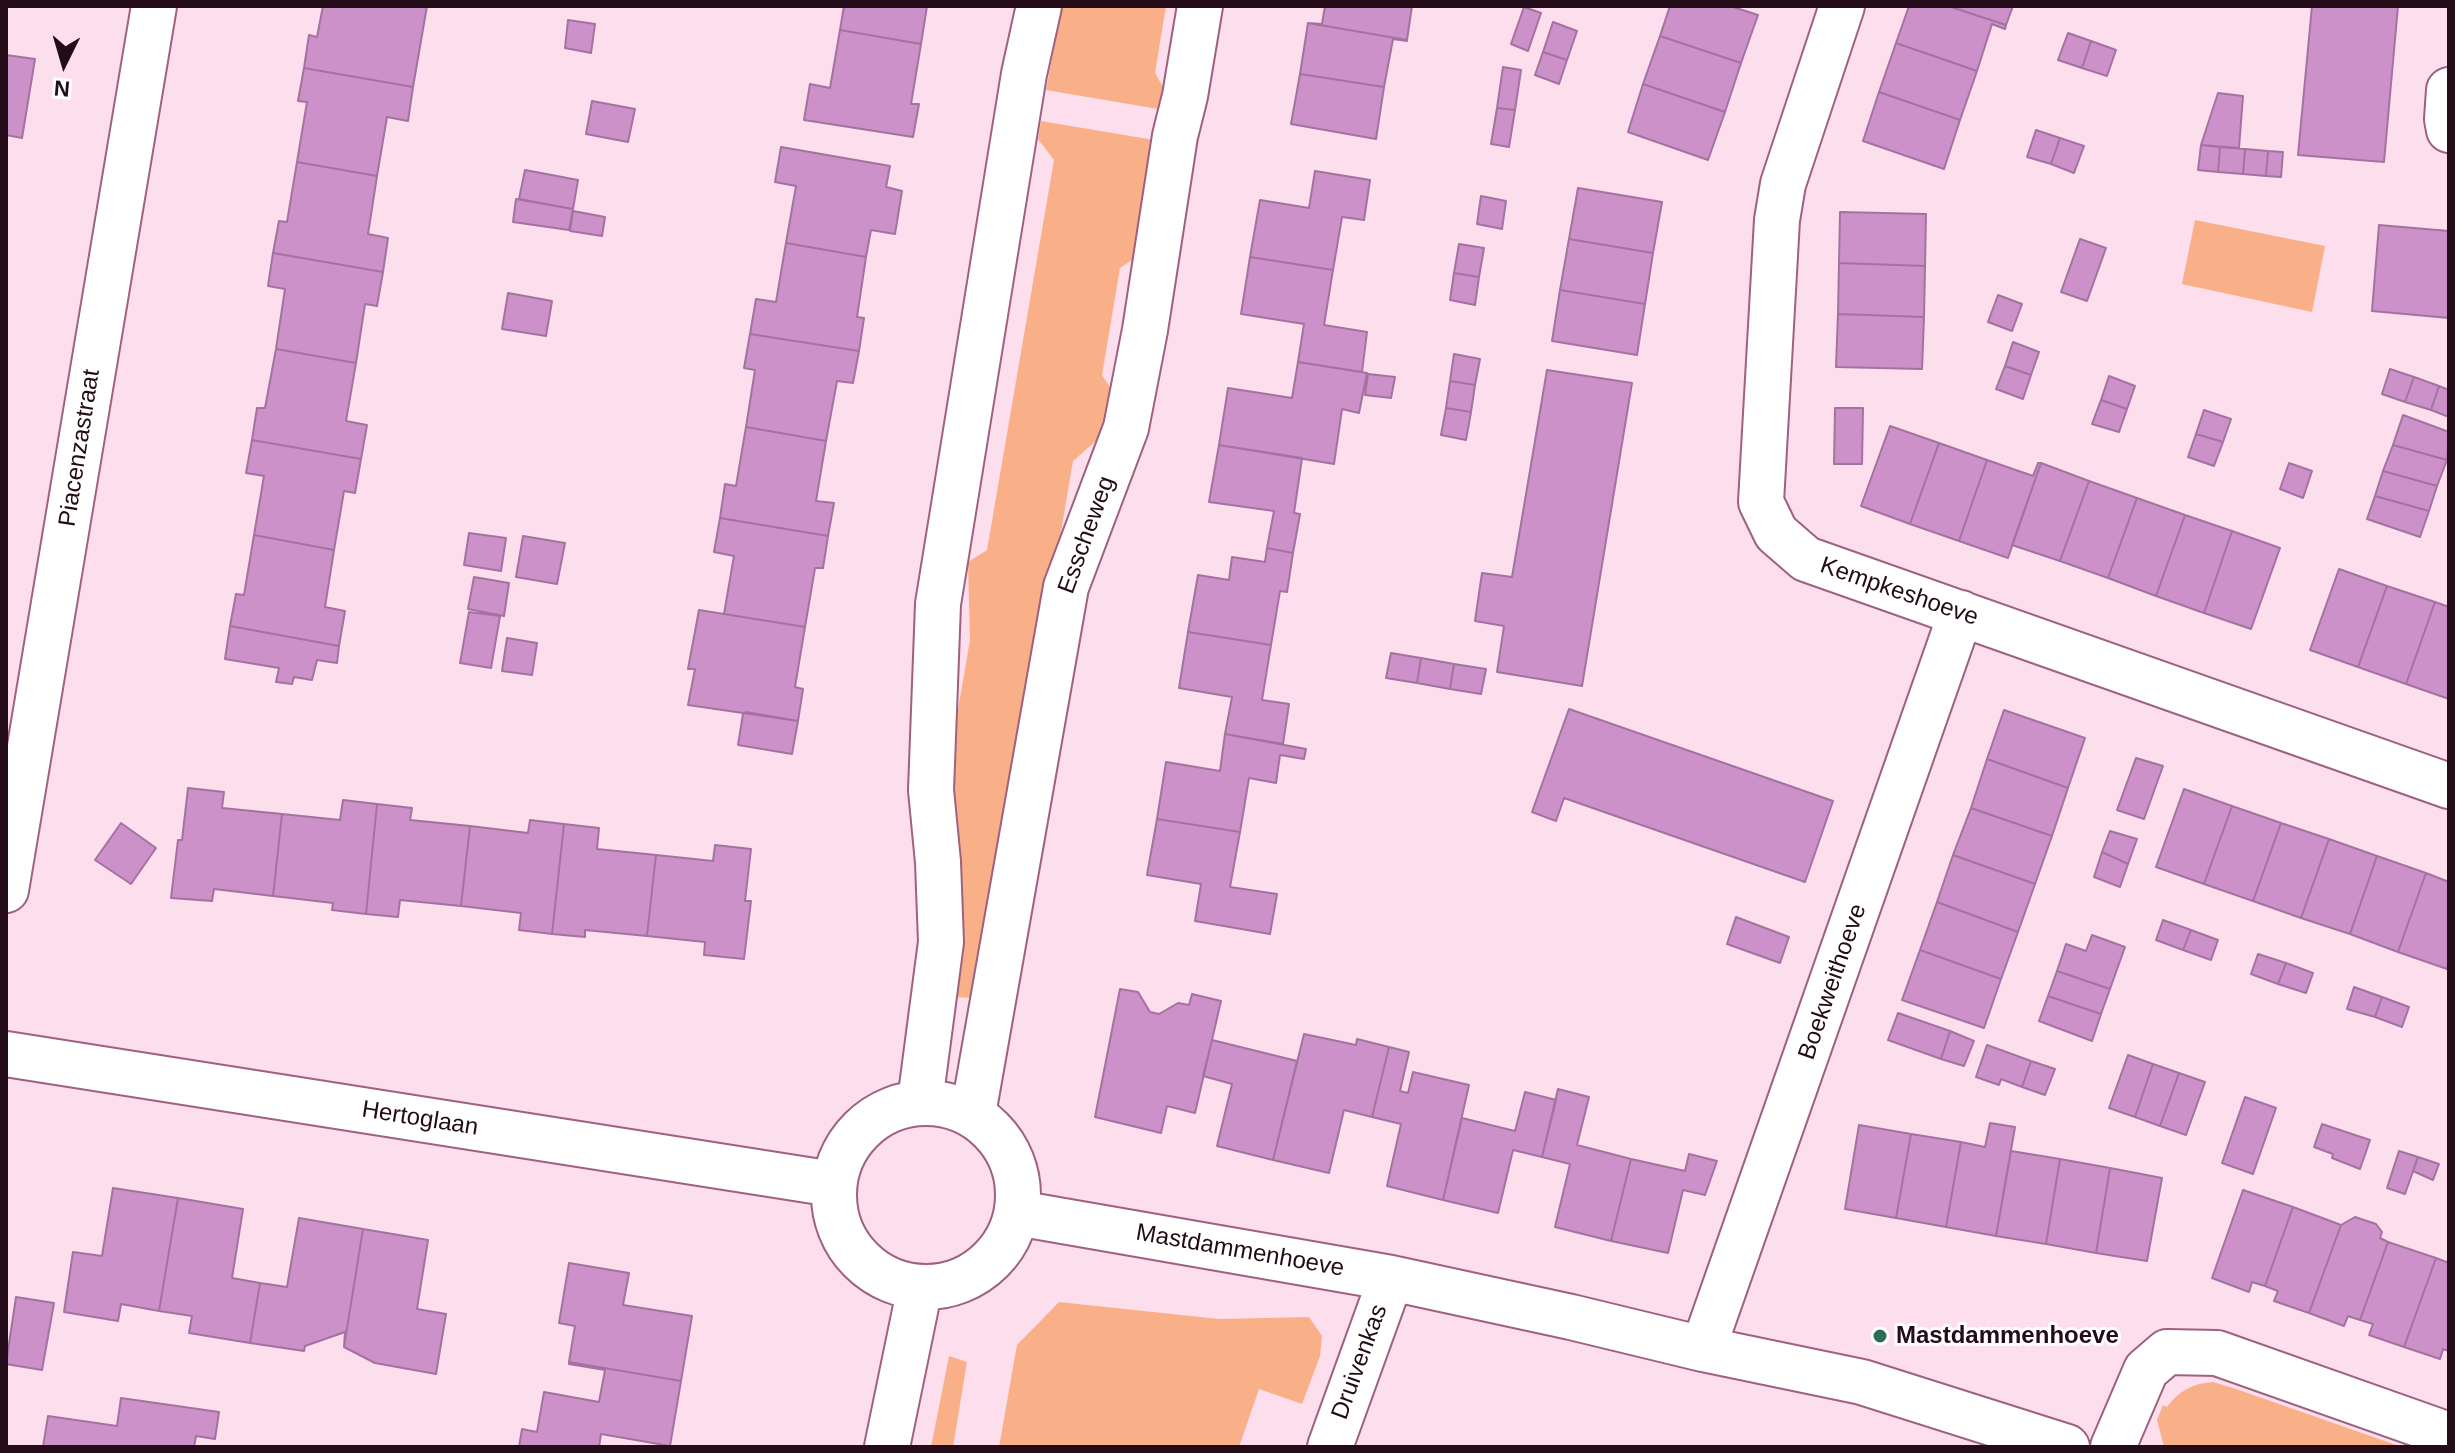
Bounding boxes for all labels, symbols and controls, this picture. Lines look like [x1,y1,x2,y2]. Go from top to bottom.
north arrow [24,24,104,104]
text: N [53,75,71,102]
street label: Piacenzastraat [53,367,107,529]
street label: Esscheweg [1052,472,1122,598]
street label: Kempkeshoeve [1816,551,1982,633]
street label: Boekweithoeve [1793,900,1873,1064]
street label: Hertoglaan [360,1096,480,1142]
street label: Mastdammenhoeve [1134,1219,1346,1283]
street label: Druivenkas [1326,1301,1394,1423]
place label: Mastdammenhoeve [1896,1322,2119,1350]
marker: Mastdammenhoeve [1871,1327,1889,1345]

